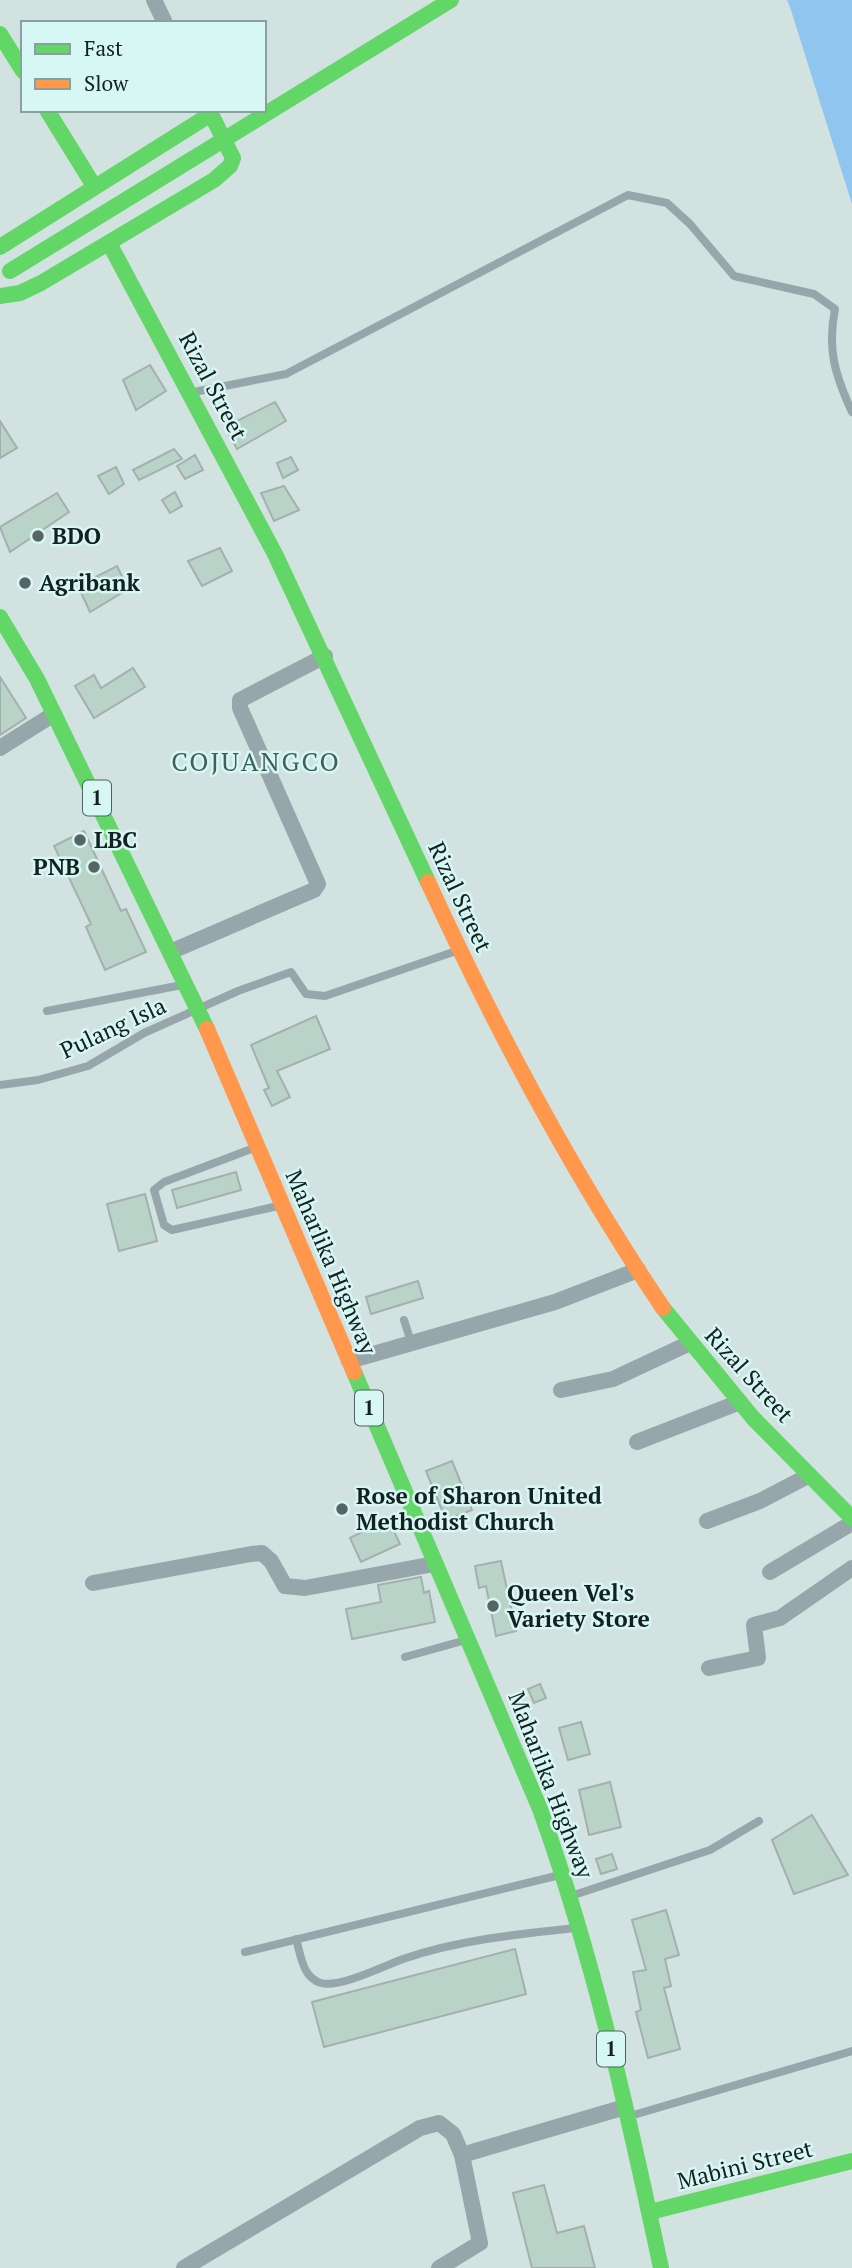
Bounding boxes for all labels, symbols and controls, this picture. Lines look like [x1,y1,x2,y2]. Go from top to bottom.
legend [21,21,266,112]
text: Fast [84,34,123,62]
text: Slow [84,69,129,97]
street label: Rizal Street [172,326,255,446]
place label: BDO [52,520,101,551]
marker: BDO [30,528,46,544]
place label: Agribank [39,567,141,598]
marker: Agribank [17,575,33,591]
district label: COJUANGCO [171,744,341,778]
road number: 1 [83,780,111,816]
place label: LBC [94,824,137,855]
marker: LBC [72,832,88,848]
street label: Rizal Street [421,837,500,957]
place label: PNB [33,851,80,882]
marker: PNB [86,859,102,875]
street label: Pulang Isla [55,989,171,1066]
street label: Maharlika Highway [279,1165,384,1359]
street label: Rizal Street [698,1320,801,1429]
road number: 1 [355,1390,383,1426]
place label: Rose of Sharon United Methodist Church [356,1480,602,1537]
marker: Rose of Sharon United Methodist Church [334,1501,350,1517]
place label: Queen Vel's Variety Store [507,1577,650,1634]
marker: Queen Vel's Variety Store [485,1598,501,1614]
street label: Maharlika Highway [502,1687,601,1883]
road number: 1 [597,2032,625,2066]
street label: Mabini Street [674,2133,816,2196]

